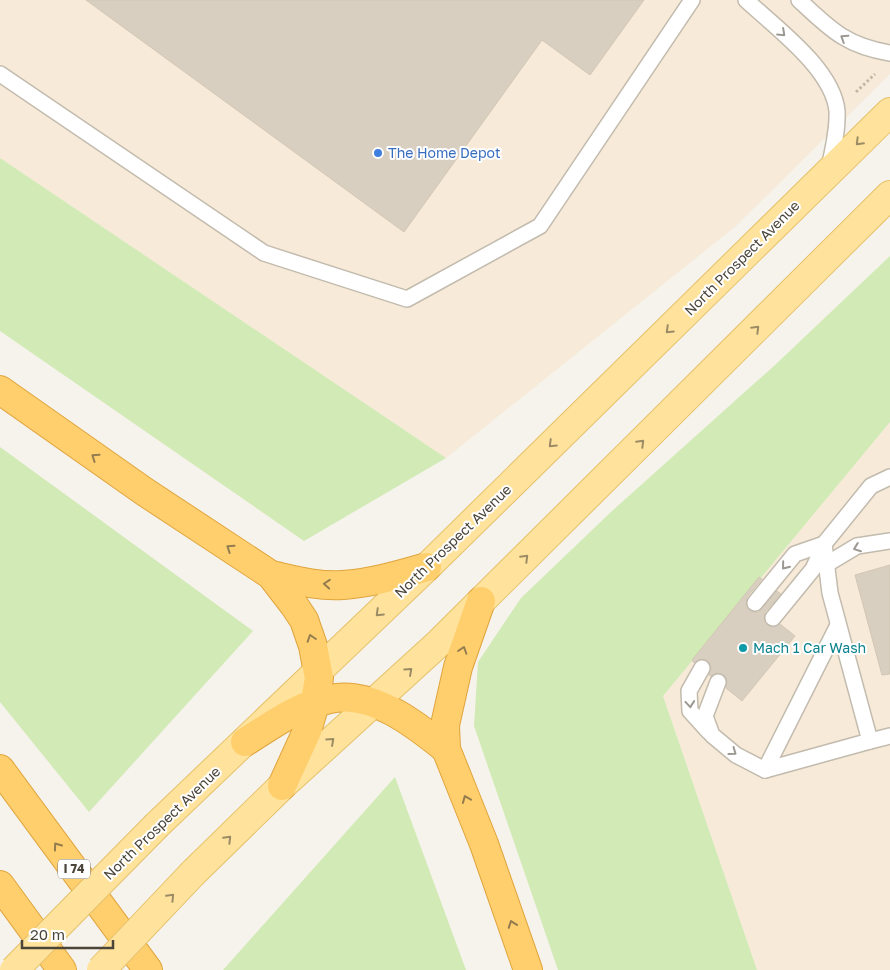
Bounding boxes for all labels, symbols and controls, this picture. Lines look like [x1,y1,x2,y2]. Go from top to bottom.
one-way arrow [776,27,785,36]
one-way arrow [840,35,850,44]
one-way arrow [856,136,865,145]
place label: The Home Depot [388,144,501,161]
marker: The Home Depot [372,147,384,159]
street label: North Prospect Avenue [681,197,803,319]
one-way arrow [665,324,674,333]
one-way arrow [750,326,759,335]
one-way arrow [549,438,558,447]
one-way arrow [635,440,644,449]
one-way arrow [92,454,101,463]
street label: North Prospect Avenue [391,480,515,601]
one-way arrow [853,542,862,552]
one-way arrow [226,545,236,554]
one-way arrow [519,555,528,564]
one-way arrow [782,560,790,569]
one-way arrow [323,579,331,590]
one-way arrow [375,607,384,616]
one-way arrow [306,635,316,643]
place label: Mach 1 Car Wash [753,639,866,656]
marker: Mach 1 Car Wash [737,642,749,654]
one-way arrow [458,646,468,655]
one-way arrow [403,668,412,677]
one-way arrow [685,701,696,709]
one-way arrow [326,738,335,747]
one-way arrow [727,746,737,755]
street label: North Prospect Avenue [100,762,224,883]
one-way arrow [461,795,472,804]
one-way arrow [222,836,231,845]
one-way arrow [54,842,63,852]
road number: I 74 [58,860,90,879]
one-way arrow [165,893,174,902]
scale bar [22,918,114,950]
one-way arrow [508,920,518,929]
text: 20 m [30,925,65,943]

